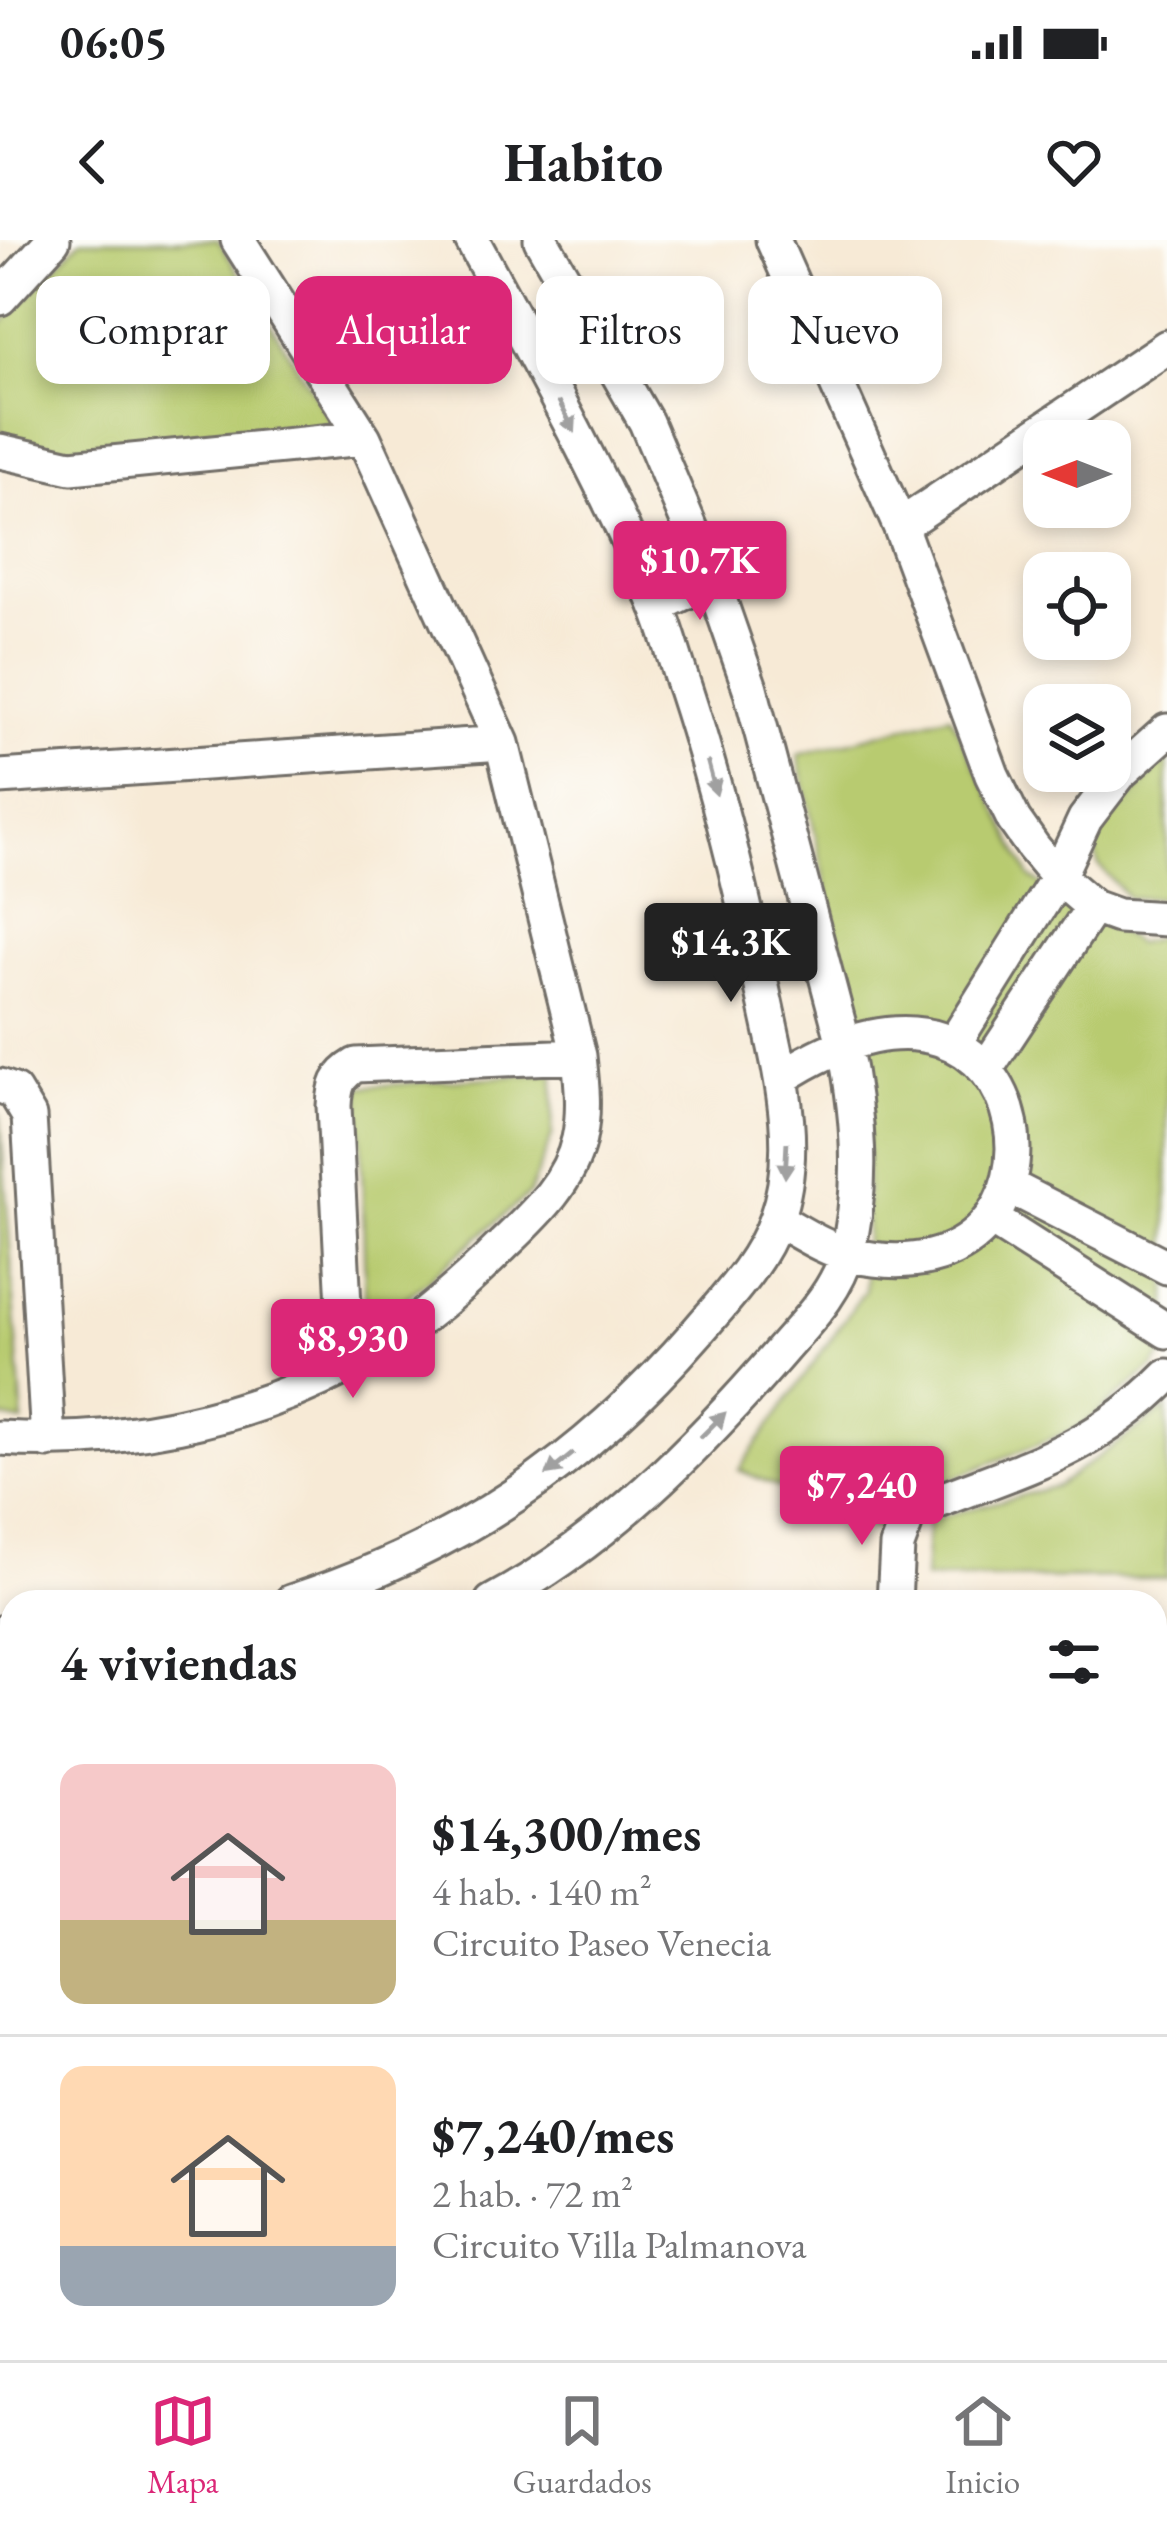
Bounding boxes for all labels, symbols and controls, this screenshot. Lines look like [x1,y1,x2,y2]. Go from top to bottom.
text: 06:05 [60,13,168,71]
text: Habito [504,127,663,197]
icon: back [60,129,126,195]
icon: heart [1041,129,1107,195]
chip: Comprar [36,276,270,384]
chip: Alquilar [294,276,512,384]
chip: Filtros [536,276,724,384]
chip: Nuevo [748,276,942,384]
one-way arrow [557,400,577,435]
north arrow [1023,420,1131,528]
map controls [1023,420,1131,792]
pin: $10.7K [602,521,798,623]
text: $10.7K [640,534,760,585]
button: locate [1023,552,1131,660]
button: layers [1023,684,1131,792]
one-way arrow [703,760,722,797]
pin: $14.3K [633,903,829,1005]
text: $14.3K [671,916,791,967]
one-way arrow [776,1142,795,1180]
pin: $8,930 [255,1299,451,1401]
text: $8,930 [298,1312,408,1363]
one-way arrow [699,1411,727,1440]
pin: $7,240 [764,1446,960,1548]
one-way arrow [545,1451,576,1476]
text: $7,240 [807,1459,917,1510]
text: 4 viviendas [60,1629,297,1695]
icon: filters [1041,1629,1107,1695]
text: $14,300/mes [432,1800,701,1866]
icon: home [156,1812,300,1956]
text: 4 hab. · 140 m² [432,1866,652,1917]
text: Circuito Paseo Venecia [432,1917,771,1968]
text: $7,240/mes [432,2102,674,2168]
icon: home [156,2114,300,2258]
text: 2 hab. · 72 m² [432,2168,633,2219]
text: Circuito Villa Palmanova [432,2219,806,2270]
tab: Mapa [147,2388,219,2503]
tab: Guardados [513,2388,652,2503]
tab: Inicio [945,2388,1020,2503]

